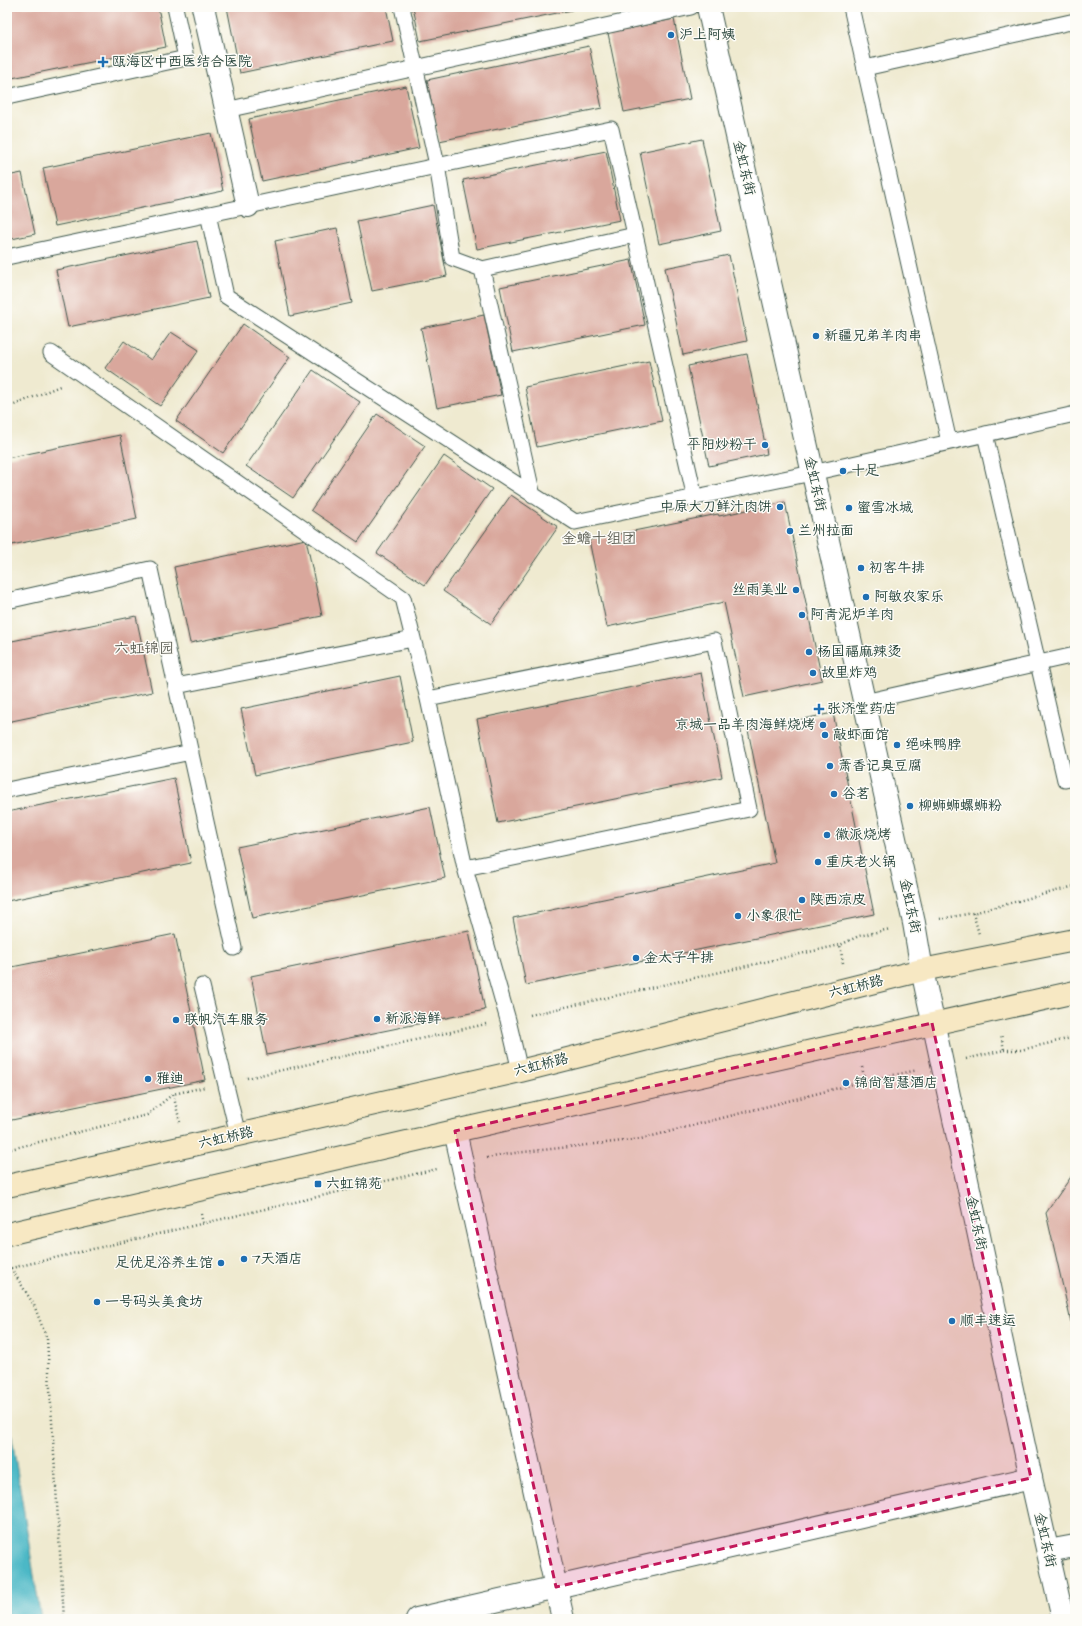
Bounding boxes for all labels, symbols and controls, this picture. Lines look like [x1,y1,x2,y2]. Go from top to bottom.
place label: 沪上阿姨 [679,25,735,45]
marker: 沪上阿姨 [666,30,676,40]
place label: 瓯海区中西医结合医院 [112,52,252,72]
marker: 瓯海区中西医结合医院 [97,56,109,68]
street label: 金虹东街 [728,138,760,198]
place label: 新疆兄弟羊肉串 [824,326,922,346]
marker: 新疆兄弟羊肉串 [811,331,821,341]
place label: 平阳炒粉干 [687,435,757,455]
marker: 平阳炒粉干 [760,440,770,450]
street label: 金虹东街 [799,454,831,514]
place label: 十足 [851,461,879,481]
marker: 十足 [838,466,848,476]
place label: 中原大刀鲜汁肉饼 [660,497,772,517]
place label: 蜜雪冰城 [857,498,913,518]
marker: 中原大刀鲜汁肉饼 [775,502,785,512]
marker: 蜜雪冰城 [844,503,854,513]
place label: 兰州拉面 [798,521,854,541]
marker: 兰州拉面 [785,526,795,536]
district label: 金蟾十组团 [561,528,637,549]
place label: 初客牛排 [869,558,925,578]
marker: 初客牛排 [856,563,866,573]
place label: 丝雨美业 [732,580,788,600]
marker: 丝雨美业 [791,585,801,595]
place label: 阿敏农家乐 [874,587,944,607]
marker: 阿敏农家乐 [861,592,871,602]
place label: 阿青泥炉羊肉 [810,605,894,625]
marker: 阿青泥炉羊肉 [797,610,807,620]
district label: 六虹锦园 [114,638,174,659]
place label: 杨国福麻辣烫 [817,642,901,662]
marker: 杨国福麻辣烫 [804,647,814,657]
place label: 故里炸鸡 [821,663,877,683]
marker: 故里炸鸡 [808,668,818,678]
place label: 张济堂药店 [827,699,897,719]
marker: 张济堂药店 [814,704,824,714]
place label: 京城一品羊肉海鲜烧烤 [675,715,815,735]
marker: 京城一品羊肉海鲜烧烤 [818,720,828,730]
place label: 敲虾面馆 [833,725,889,745]
marker: 敲虾面馆 [820,730,830,740]
place label: 绝味鸭脖 [905,735,961,755]
marker: 绝味鸭脖 [892,740,902,750]
place label: 萧香记臭豆腐 [838,756,922,776]
marker: 萧香记臭豆腐 [825,761,835,771]
place label: 谷茗 [842,784,870,804]
marker: 谷茗 [829,789,839,799]
place label: 柳蛳蛳螺蛳粉 [918,796,1002,816]
marker: 柳蛳蛳螺蛳粉 [905,801,915,811]
place label: 徽派烧烤 [835,825,891,845]
marker: 徽派烧烤 [822,830,832,840]
place label: 重庆老火锅 [826,852,896,872]
marker: 重庆老火锅 [813,857,823,867]
street label: 金虹东街 [894,877,926,935]
place label: 陕西凉皮 [810,890,866,910]
marker: 陕西凉皮 [797,895,807,905]
place label: 小象很忙 [746,906,802,926]
marker: 小象很忙 [733,911,743,921]
place label: 金太子牛排 [644,948,714,968]
marker: 金太子牛排 [631,953,641,963]
street label: 六虹桥路 [826,971,886,1003]
place label: 新派海鲜 [385,1009,442,1029]
place label: 联帆汽车服务 [184,1010,268,1030]
marker: 新派海鲜 [372,1014,382,1024]
marker: 联帆汽车服务 [171,1015,181,1025]
street label: 六虹桥路 [511,1049,571,1081]
place label: 雅迪 [156,1069,184,1089]
place label: 锦尚智慧酒店 [854,1073,938,1093]
marker: 雅迪 [143,1074,153,1084]
marker: 锦尚智慧酒店 [841,1078,851,1088]
street label: 六虹桥路 [196,1122,256,1154]
place label: 六虹锦苑 [326,1174,382,1194]
marker: 六虹锦苑 [313,1179,323,1189]
street label: 金虹东街 [960,1194,992,1252]
place label: 7天酒店 [252,1249,303,1269]
place label: 足优足浴养生馆 [115,1253,213,1273]
marker: 7天酒店 [239,1254,249,1264]
marker: 足优足浴养生馆 [216,1258,226,1268]
place label: 一号码头美食坊 [105,1292,203,1312]
marker: 一号码头美食坊 [92,1297,102,1307]
place label: 顺丰速运 [960,1311,1016,1331]
marker: 顺丰速运 [947,1316,957,1326]
street label: 金虹东街 [1029,1510,1061,1570]

